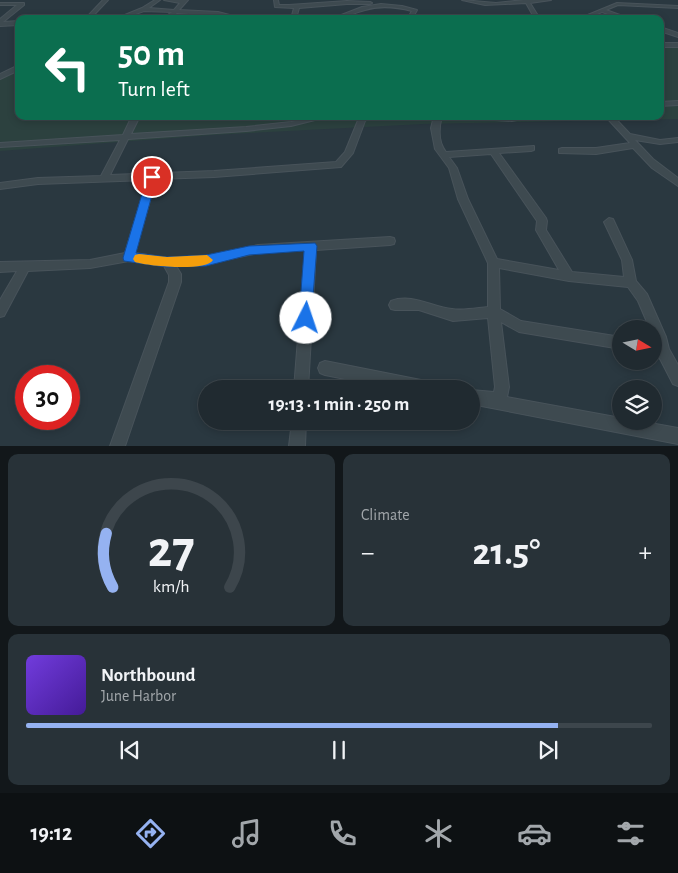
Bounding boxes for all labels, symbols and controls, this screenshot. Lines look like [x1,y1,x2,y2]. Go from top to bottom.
icon: left [35,35,100,100]
text: 50 m [118,37,185,72]
text: Turn left [118,78,190,100]
pin [131,156,173,198]
icon: arrive [138,163,166,191]
position arrow [279,291,331,343]
north arrow [612,320,662,370]
map controls [612,320,662,430]
speed limit sign: 30 [15,365,80,430]
button: layers [612,380,662,430]
text: 19:13 · 1 min · 250 m [269,395,409,414]
text: Climate [361,507,410,523]
text: 27 [148,524,195,576]
text: 21.5° [473,534,540,572]
text: − [361,539,374,567]
text: + [639,539,652,567]
text: km/h [153,578,190,596]
text: Northbound [101,666,196,685]
text: June Harbor [101,688,176,704]
icon: previous [116,736,144,764]
icon: pause [325,736,353,764]
icon: next [534,736,562,764]
icon: directions [133,816,168,851]
icon: music [229,816,264,851]
icon: phone [325,816,360,851]
icon: climate [421,816,456,851]
icon: car [517,816,552,851]
icon: filters [613,816,648,851]
text: 19:12 [30,822,72,844]

